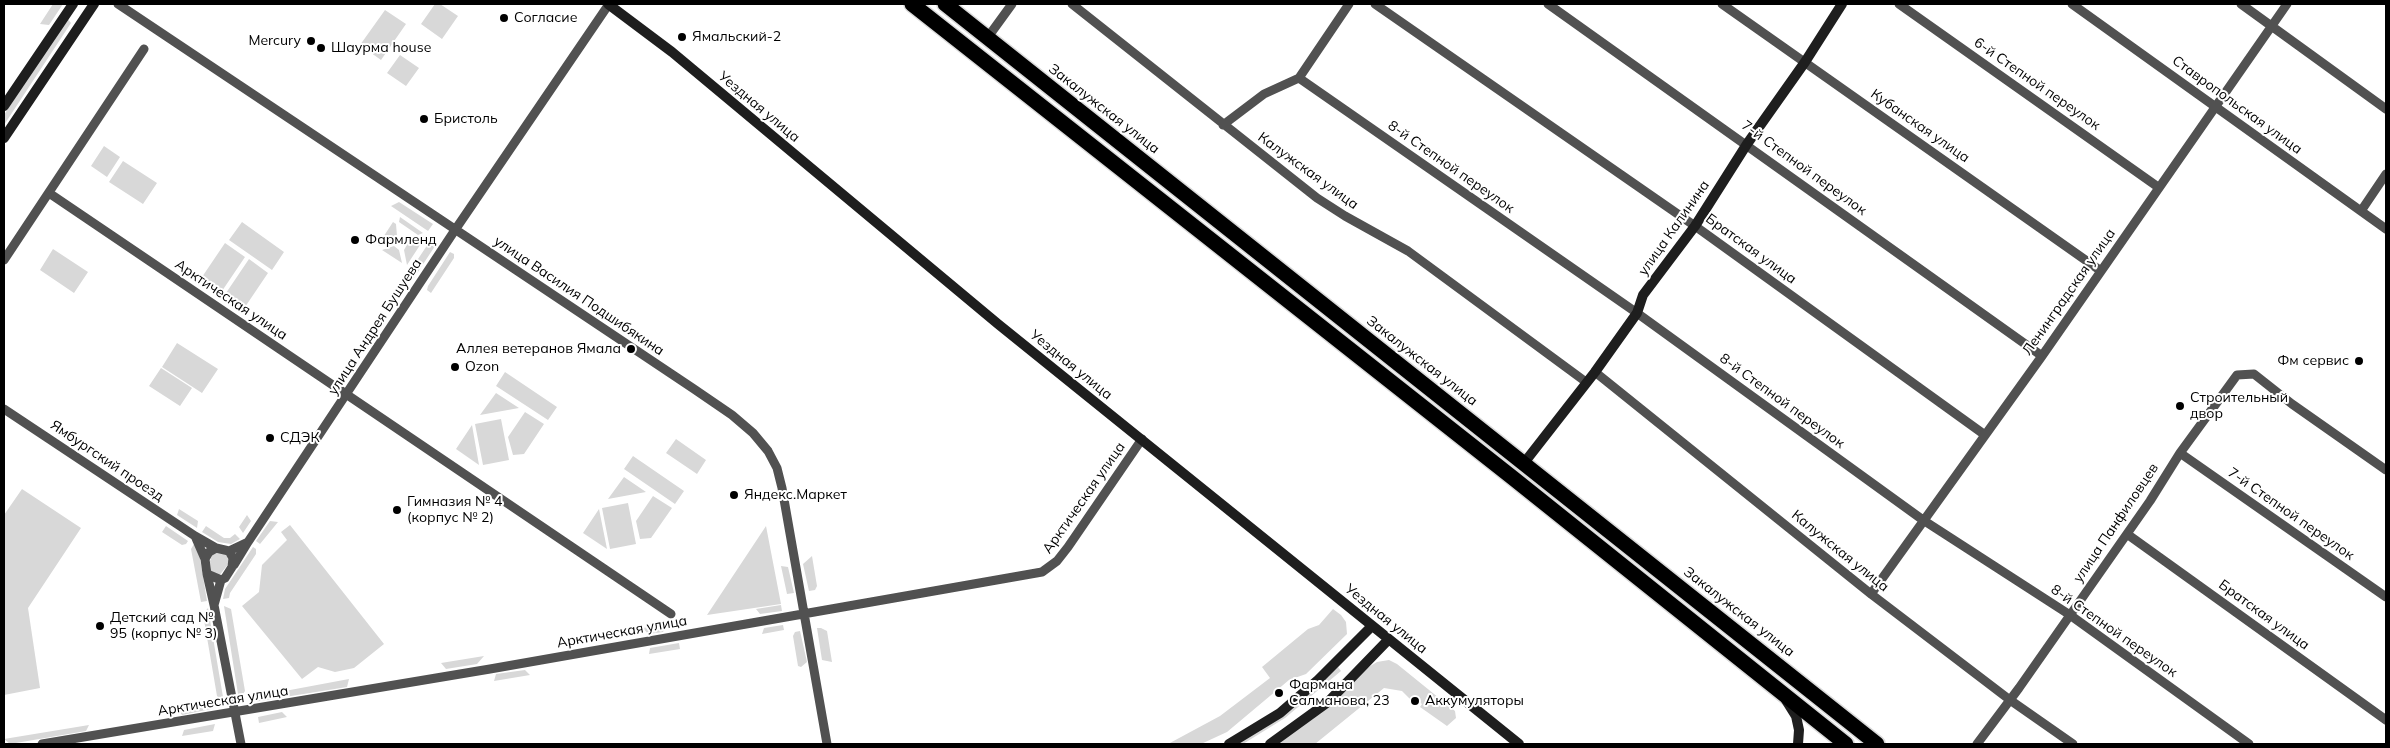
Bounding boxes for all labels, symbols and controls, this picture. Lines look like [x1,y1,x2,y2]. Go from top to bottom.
place label: Согласие [514,10,577,26]
marker: Согласие [498,12,510,24]
place label: Ямальский-2 [692,29,781,45]
marker: Ямальский-2 [676,31,688,43]
place label: Mercury [248,33,301,49]
street label: 6-й Степной переулок [1971,34,2103,134]
marker: Mercury [305,35,317,47]
place label: Шаурма house [331,40,431,56]
marker: Шаурма house [315,42,327,54]
street label: Ставропольская улица [2169,52,2305,158]
street label: Закалужская улица [1045,60,1163,158]
street label: Уездная улица [715,68,803,146]
street label: Кубанская улица [1867,86,1973,166]
place label: Бристоль [434,111,498,127]
marker: Бристоль [418,113,430,125]
street label: 8-й Степной переулок [1385,117,1517,217]
street label: 7-й Степной переулок [1738,117,1870,219]
street label: Калужская улица [1254,129,1362,213]
street label: улица Калинина [1635,177,1713,279]
street label: Братская улица [1702,210,1800,288]
street label: Ленинградская улица [2019,226,2119,358]
place label: Фармленд [365,232,437,248]
street label: улица Василия Подшибякина [491,233,667,359]
marker: Фармленд [349,234,361,246]
street label: Арктическая улица [172,256,290,344]
street label: улица Андрея Бушуева [325,256,425,398]
street label: Закалужская улица [1363,312,1481,410]
street label: Уездная улица [1026,327,1116,403]
place label: Аллея ветеранов Ямала [456,341,621,357]
marker: Аллея ветеранов Ямала [625,343,637,355]
street label: 8-й Степной переулок [1716,350,1848,452]
place label: Фм сервис [2277,353,2349,369]
marker: Фм сервис [2353,355,2365,367]
place label: Ozon [465,359,499,375]
marker: Ozon [449,361,461,373]
place label: Строительный двор [2190,390,2288,422]
marker: Строительный двор [2174,400,2186,412]
street label: Ямбургский проезд [47,417,167,505]
place label: СДЭК [280,430,320,446]
marker: СДЭК [264,432,276,444]
street label: Арктическая улица [1039,439,1129,557]
street label: улица Панфиловцев [2070,460,2162,586]
street label: 7-й Степной переулок [2225,464,2357,564]
place label: Яндекс.Маркет [744,487,847,503]
marker: Яндекс.Маркет [728,489,740,501]
place label: Гимназия № 4 (корпус № 2) [407,494,502,526]
marker: Гимназия № 4 (корпус № 2) [391,504,403,516]
street label: Калужская улица [1788,507,1892,595]
street label: Закалужская улица [1680,563,1798,661]
street label: Братская улица [2215,576,2313,654]
street label: Уездная улица [1341,581,1431,657]
street label: 8-й Степной переулок [2048,581,2180,681]
place label: Детский сад № 95 (корпус № 3) [110,610,217,642]
street label: Арктическая улица [556,612,688,652]
marker: Детский сад № 95 (корпус № 3) [94,620,106,632]
place label: Фармана Салманова, 23 [1289,677,1390,710]
street label: Арктическая улица [157,682,289,720]
marker: Фармана Салманова, 23 [1273,687,1285,699]
place label: Аккумуляторы [1425,693,1524,709]
marker: Аккумуляторы [1409,695,1421,707]

